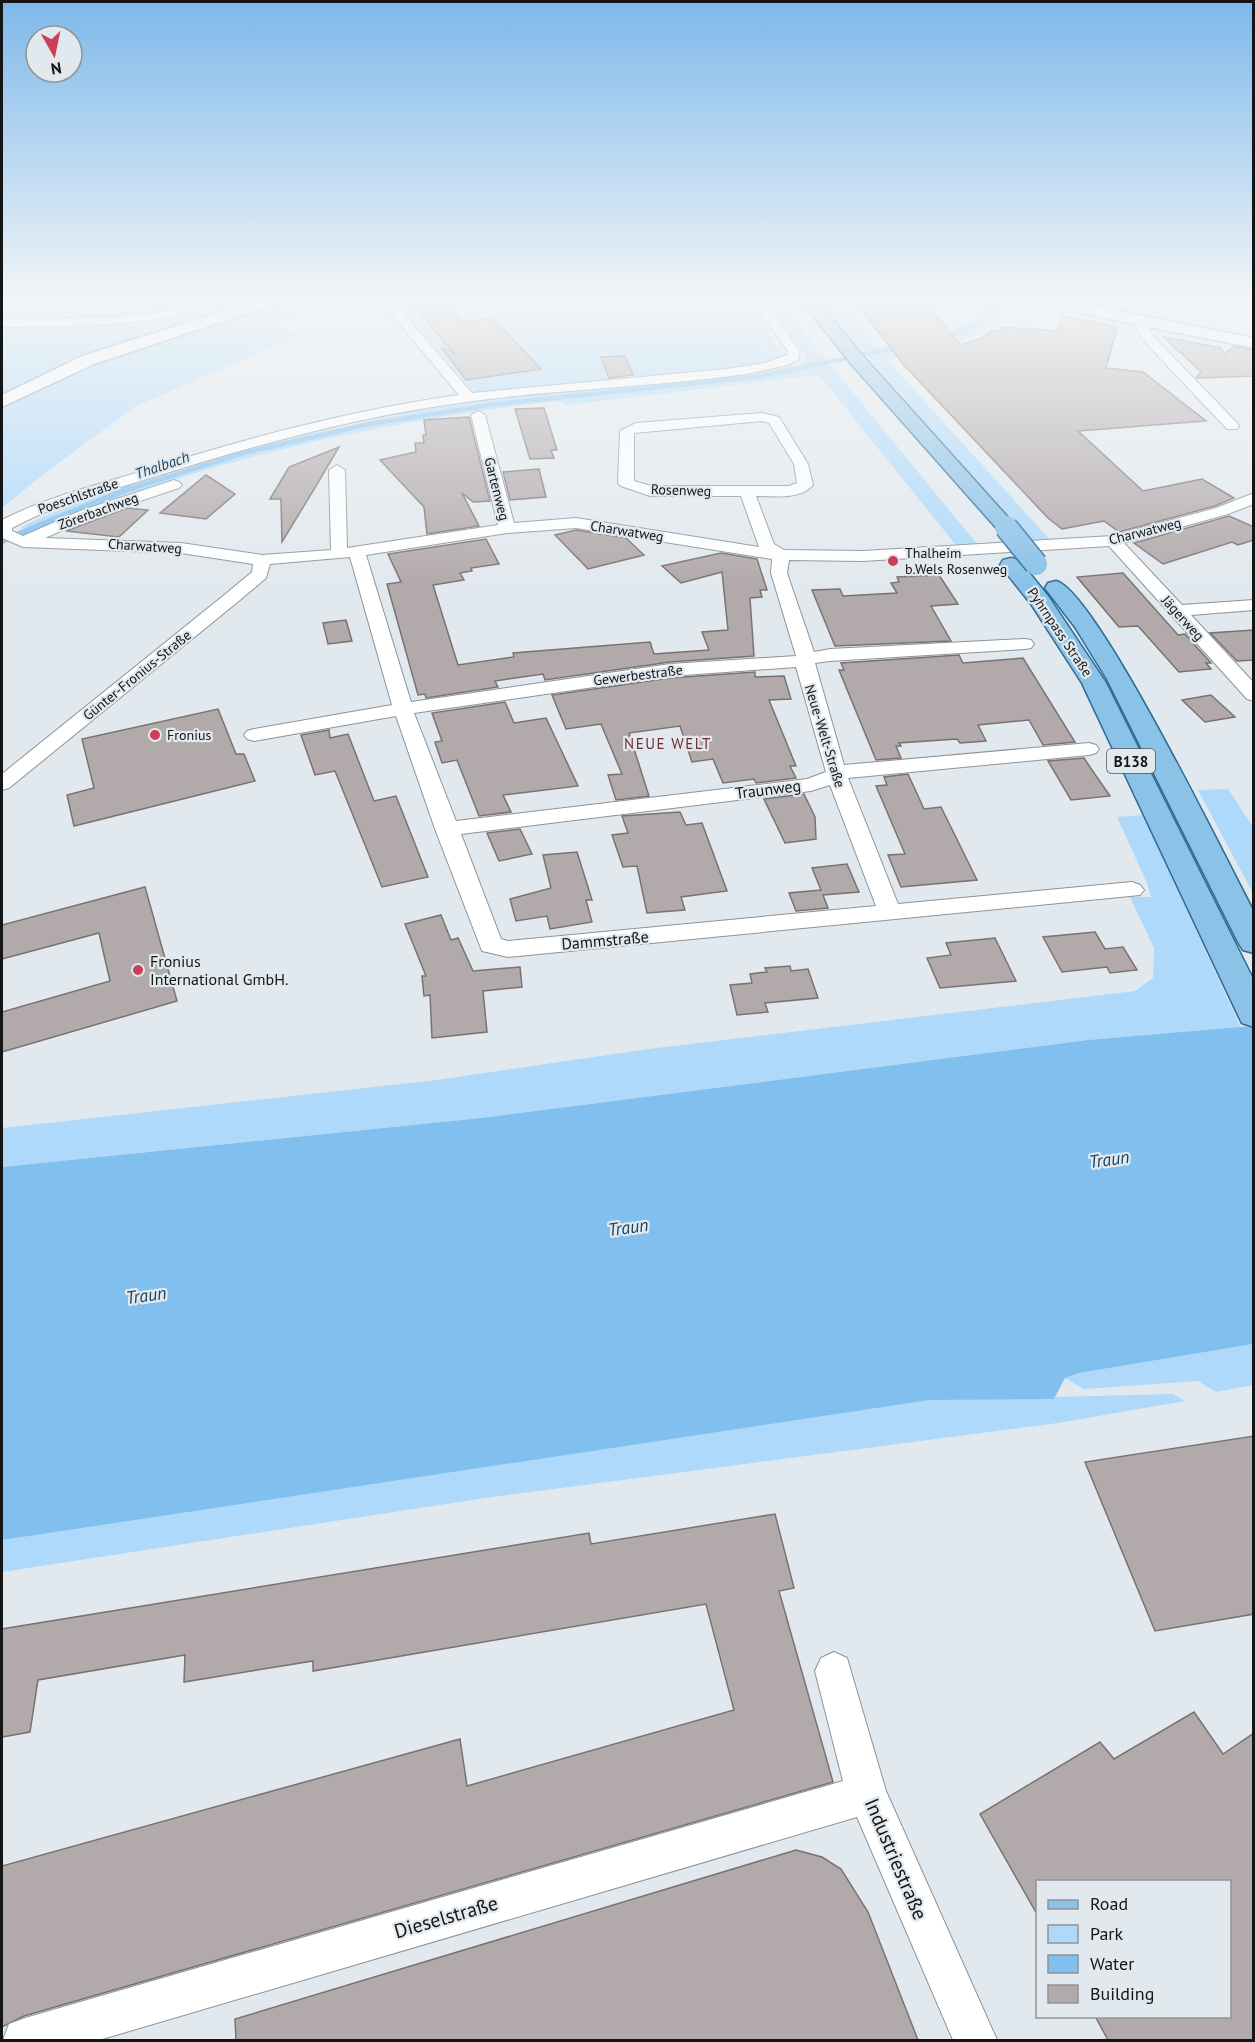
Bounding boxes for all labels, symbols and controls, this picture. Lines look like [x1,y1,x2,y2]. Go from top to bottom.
north arrow [24,24,84,84]
text: N [50,58,63,80]
water label: Thalbach [132,447,192,483]
street label: Gartenweg [480,455,514,523]
street label: Poeschlstraße [36,474,120,518]
street label: Rosenweg [650,480,712,500]
street label: Zörerbachweg [55,488,141,534]
street label: Charwatweg [1107,513,1183,549]
street label: Charwatweg [589,516,665,546]
street label: Charwatweg [107,534,183,558]
place label: Thalheim b.Wels Rosenweg [905,544,1007,578]
marker: Thalheim b.Wels Rosenweg [886,554,900,568]
street label: Pyhrnpass Straße [1024,584,1096,680]
street label: Jägerweg [1157,591,1208,644]
street label: Günter-Fronius-Straße [79,626,195,724]
street label: Gewerbestraße [592,661,684,689]
street label: Neue-Welt-Straße [801,682,849,790]
place label: Fronius [167,726,211,744]
marker: Fronius [148,728,162,742]
district label: NEUE WELT [624,734,712,753]
road number: B138 [1107,749,1155,773]
street label: Traunweg [734,775,802,803]
street label: Dammstraße [561,926,649,954]
place label: Fronius International GmbH. [150,951,288,989]
marker: Fronius International GmbH. [131,963,145,977]
water label: Traun [1087,1145,1131,1173]
water label: Traun [606,1213,650,1241]
water label: Traun [124,1281,168,1309]
street label: Industriestraße [859,1794,933,1924]
legend [1036,1880,1231,2018]
street label: Dieselstraße [391,1890,501,1944]
text: Road [1090,1892,1128,1915]
text: Park [1090,1922,1123,1945]
text: Water [1090,1952,1134,1975]
text: Building [1090,1982,1154,2005]

